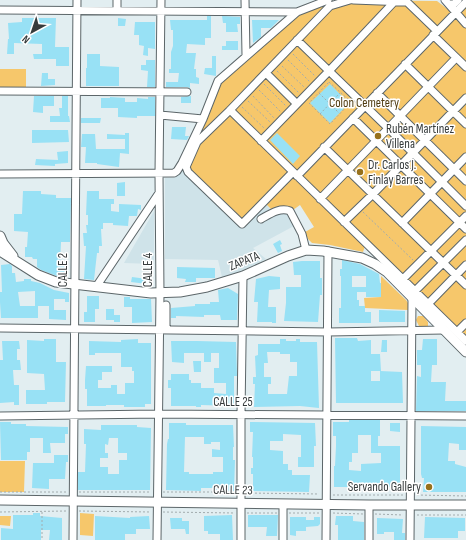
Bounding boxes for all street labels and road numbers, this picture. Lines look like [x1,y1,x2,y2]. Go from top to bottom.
street label: ZAPATA [226,248,262,274]
street label: CALLE 4 [140,252,156,287]
street label: CALLE 2 [55,253,71,287]
street label: CALLE 25 [213,394,253,410]
street label: CALLE 23 [213,482,253,498]

